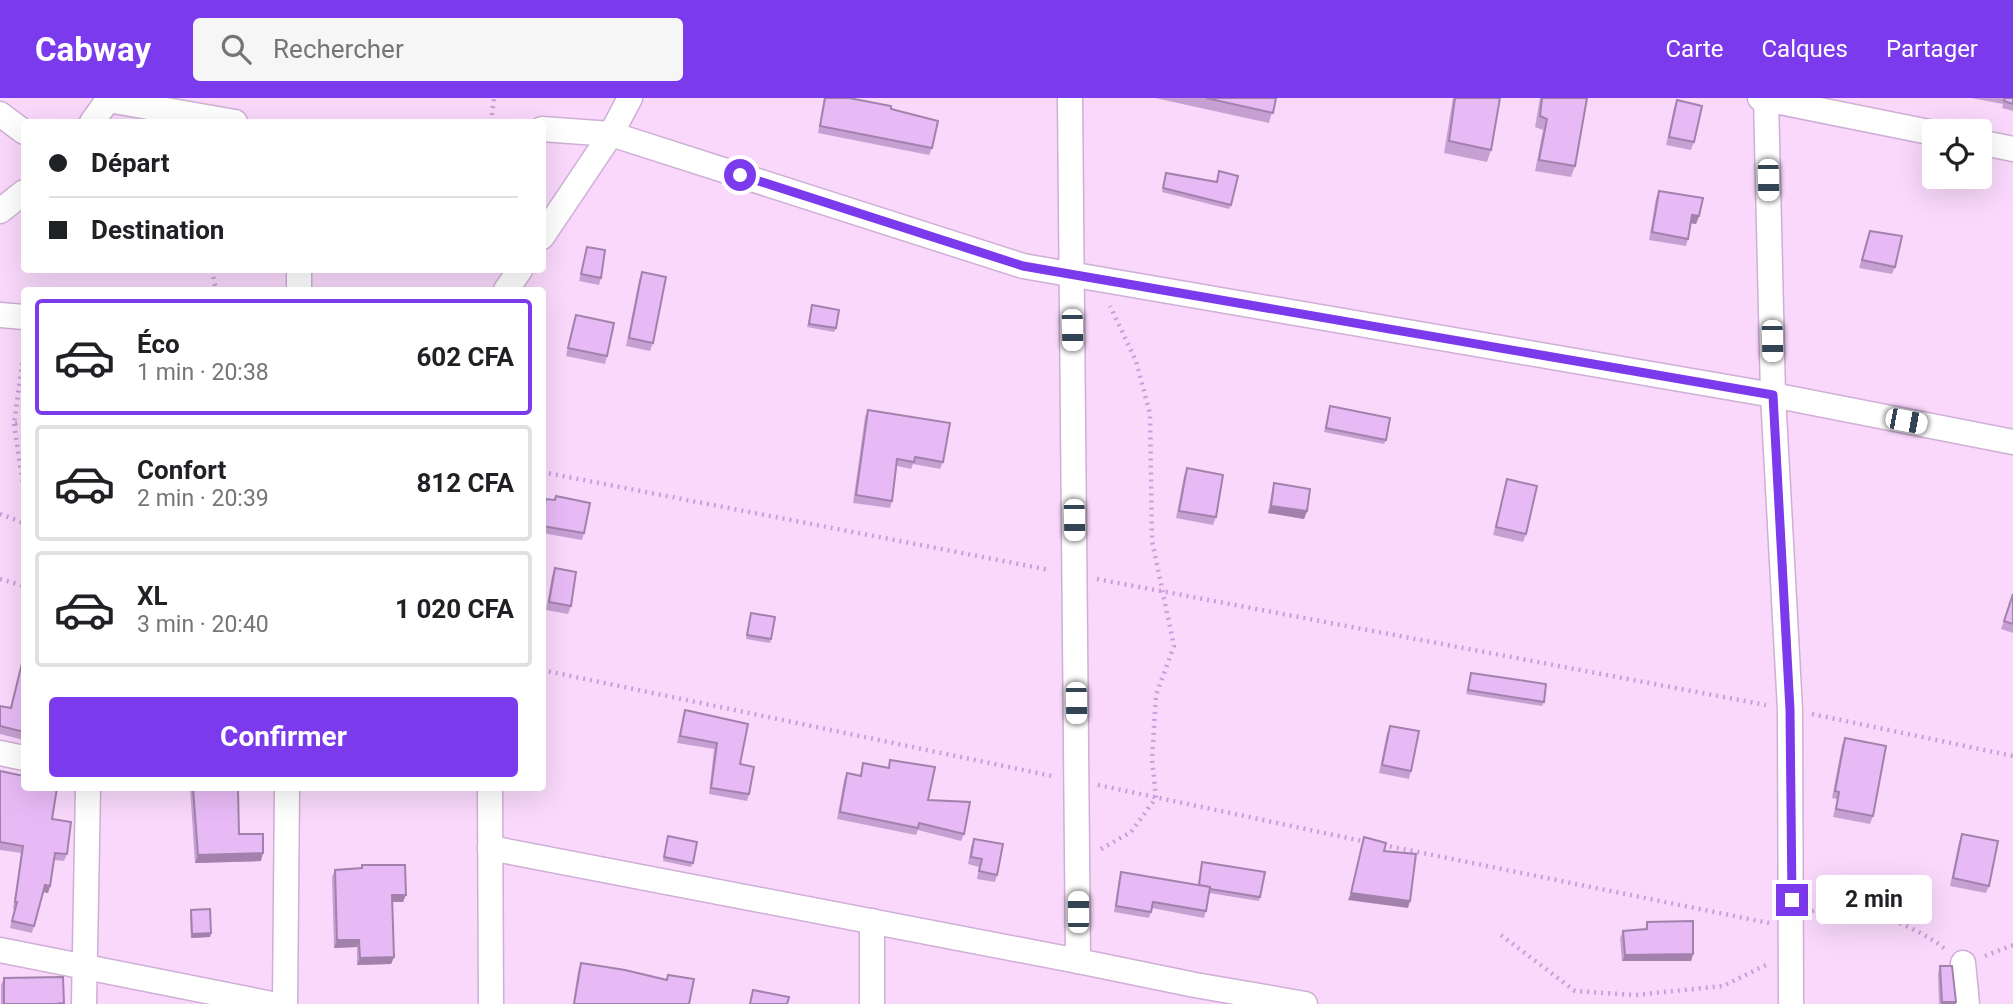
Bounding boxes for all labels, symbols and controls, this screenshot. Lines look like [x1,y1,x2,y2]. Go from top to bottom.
search box [193,18,683,81]
text: Cabway [35,30,151,69]
icon: search [217,30,255,68]
text: Rechercher [273,34,404,64]
text: Carte [1665,35,1723,63]
text: Calques [1761,35,1848,63]
text: Partager [1886,35,1978,63]
map controls [1922,119,1992,189]
button: locate [1922,119,1992,189]
text: Départ [91,148,169,178]
route start [724,159,756,191]
car [1758,159,1779,201]
text: Destination [91,215,224,245]
car [1062,309,1083,351]
car [1762,320,1783,362]
icon: car [53,326,116,389]
text: Éco [137,329,180,359]
text: 602 CFA [416,342,514,372]
text: 1 min · 20:38 [137,359,269,386]
car [1884,407,1929,435]
icon: car [53,452,116,515]
text: Confort [137,455,226,485]
text: 812 CFA [416,468,514,498]
text: 2 min · 20:39 [137,485,269,512]
car [1064,499,1085,541]
icon: car [53,578,116,641]
text: XL [137,581,168,611]
text: 1 020 CFA [395,594,514,624]
text: 3 min · 20:40 [137,611,269,638]
car [1066,682,1087,724]
button: Confirmer [49,697,518,777]
callout: 2 min [1816,876,1932,924]
route end [1776,884,1808,916]
text: 2 min [1845,886,1903,913]
car [1068,891,1089,933]

